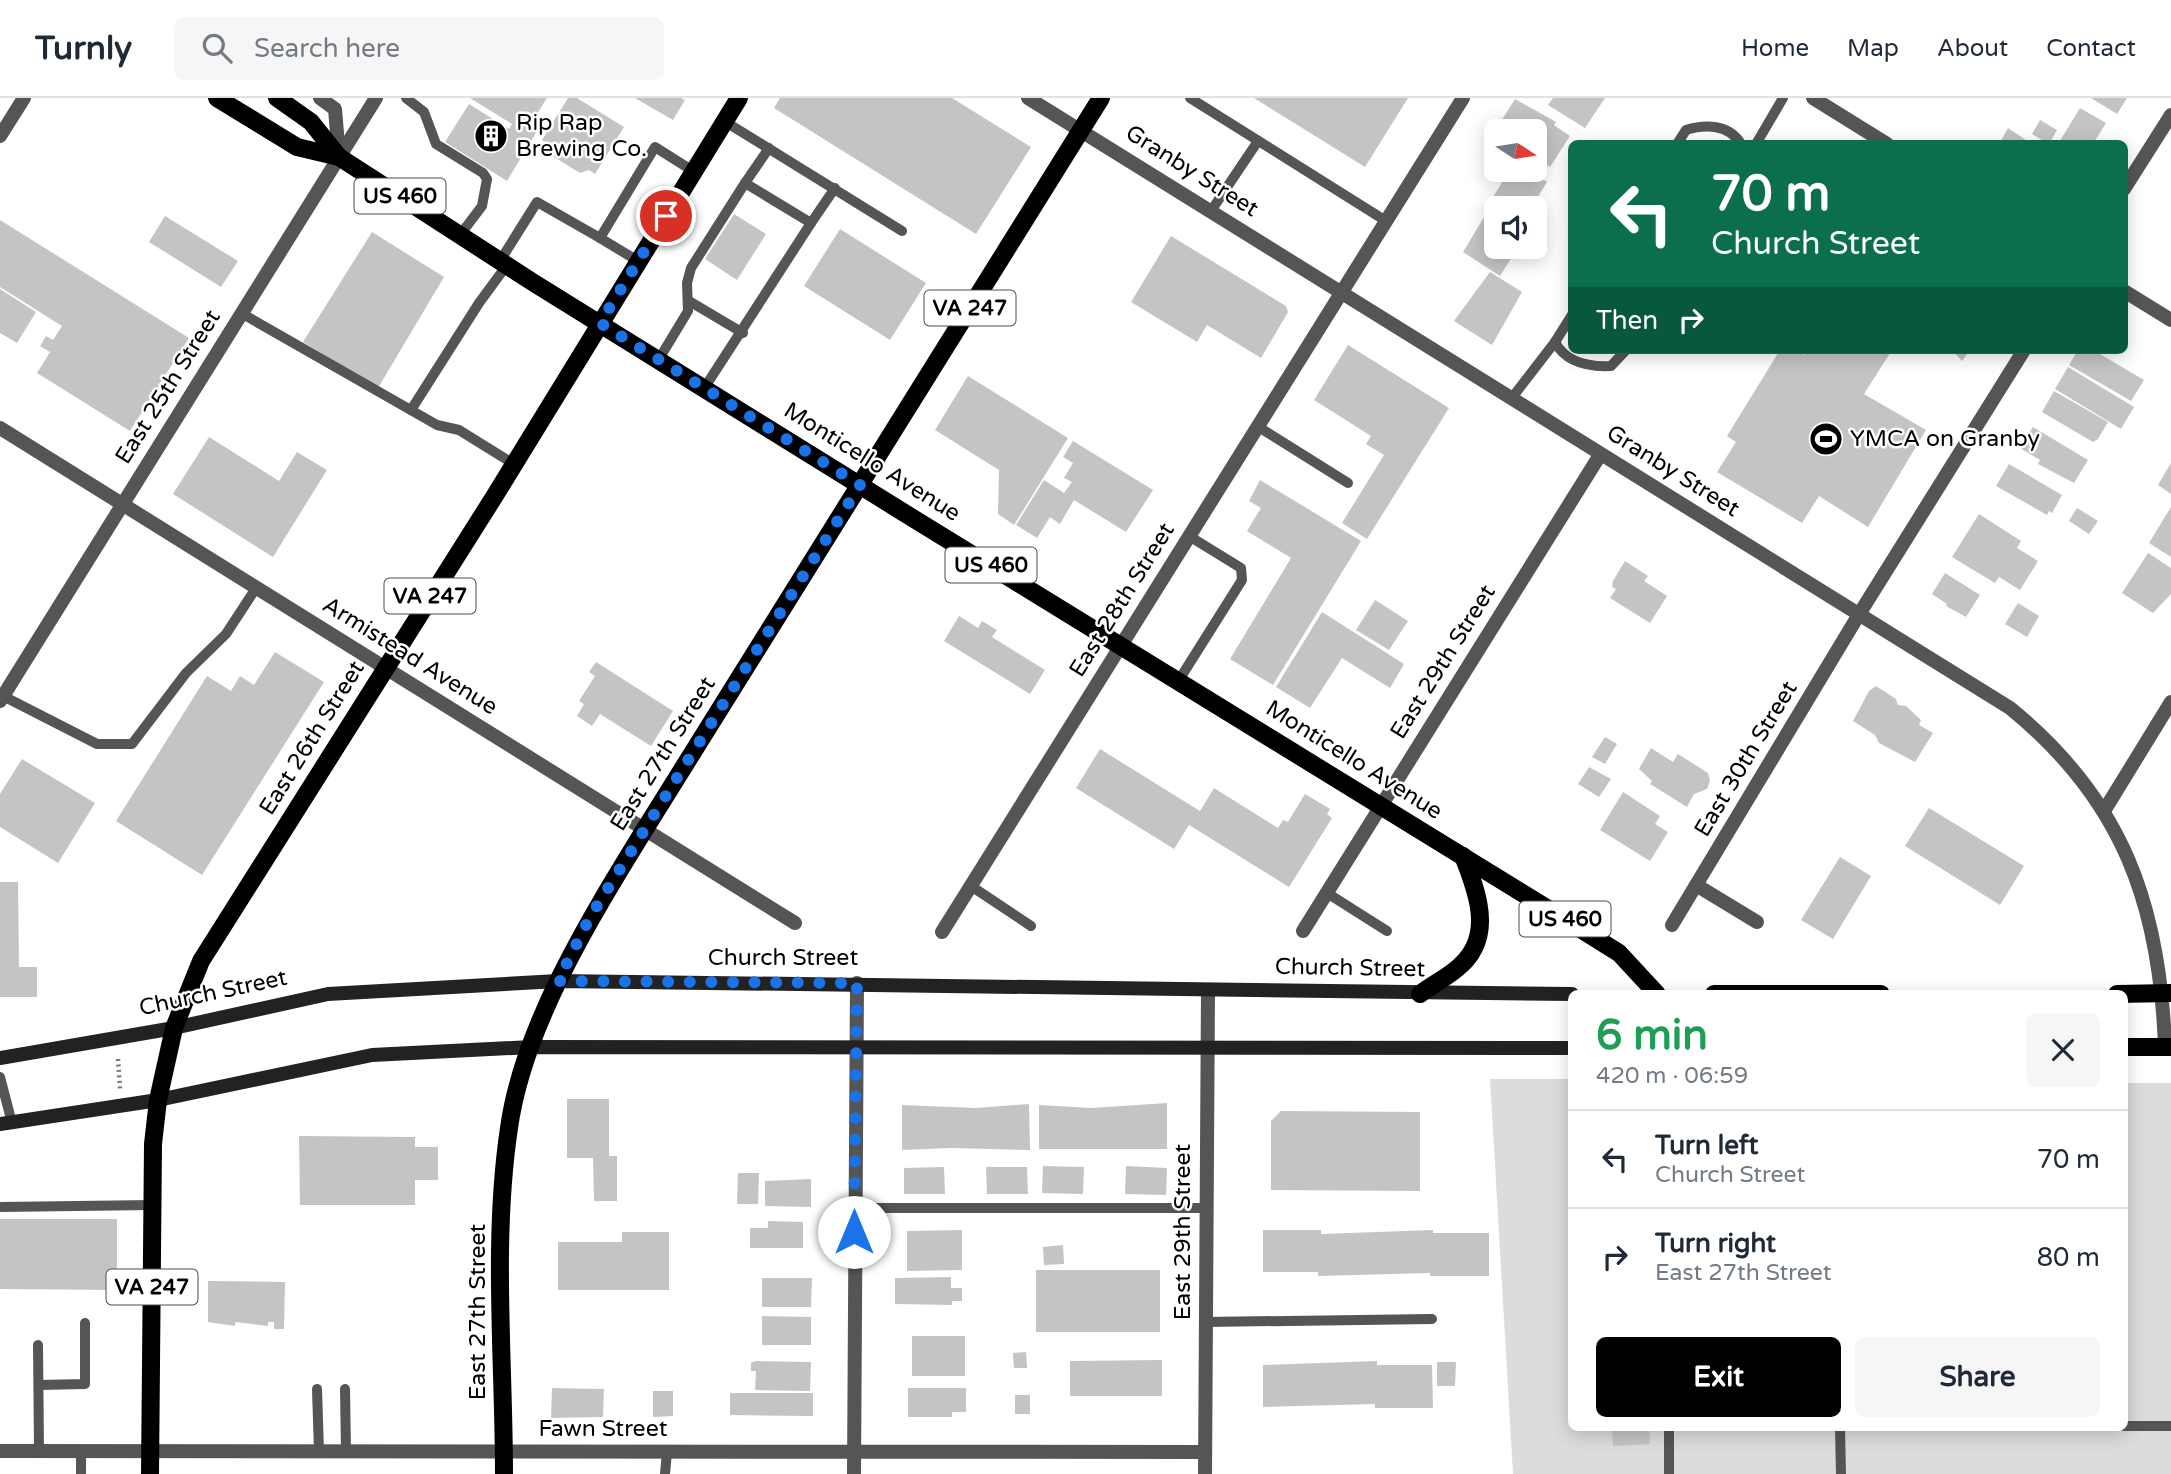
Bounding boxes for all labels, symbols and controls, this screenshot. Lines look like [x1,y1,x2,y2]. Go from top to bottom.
search box [174,17,664,80]
text: Turnly [35,29,132,68]
icon: search [198,29,236,67]
text: Search here [254,33,400,64]
text: Home [1741,34,1809,63]
text: Map [1847,34,1899,63]
text: About [1937,34,2008,63]
text: Contact [2046,34,2136,63]
place label: Rip Rap Brewing Co. [516,109,647,163]
building icon: Rip Rap Brewing Co. [472,117,510,155]
street label: Granby Street [1120,119,1264,223]
north arrow [1484,119,1547,182]
map controls [1484,119,1547,259]
text: 70 m [1711,165,1830,224]
icon: left [1596,168,1687,259]
road number: US 460 [354,178,446,214]
pin [636,186,696,246]
button: sound [1484,196,1547,259]
icon: arrive [647,197,685,235]
text: Church Street [1711,225,1920,263]
road number: VA 247 [925,290,1016,326]
icon: right [1672,301,1710,339]
street label: East 25th Street [109,305,227,469]
text: Then [1596,305,1658,336]
street label: Monticello Avenue [778,396,966,528]
street label: Granby Street [1601,419,1745,523]
sports icon: YMCA on Granby [1807,420,1845,458]
place label: YMCA on Granby [1850,425,2040,453]
street label: East 28th Street [1063,518,1181,682]
road number: US 460 [946,547,1036,582]
road number: VA 247 [384,578,476,614]
street label: East 29th Street [1384,580,1502,744]
street label: Armistead Avenue [317,591,503,721]
street label: East 26th Street [253,656,371,820]
street label: East 27th Street [604,672,722,836]
street label: East 30th Street [1689,676,1804,842]
street label: Monticello Avenue [1260,694,1448,826]
road number: US 460 [1520,902,1610,936]
street label: Church Street [708,944,858,972]
street label: Church Street [1275,953,1426,983]
street label: Church Street [137,964,290,1022]
text: 6 min [1596,1010,1708,1061]
button: close [2026,1013,2100,1087]
text: 420 m · 06:59 [1596,1062,1748,1090]
text: Turn left [1655,1130,1758,1161]
icon: left [1596,1140,1634,1178]
street label: East 29th Street [1169,1144,1197,1320]
text: 70 m [2037,1144,2100,1175]
text: Church Street [1655,1161,1805,1189]
position arrow [817,1195,891,1269]
street label: East 27th Street [464,1224,492,1400]
text: Turn right [1655,1228,1776,1259]
icon: right [1596,1238,1634,1276]
text: 80 m [2037,1242,2100,1273]
text: East 27th Street [1655,1259,1832,1287]
road number: VA 247 [106,1270,198,1304]
button: Exit [1596,1337,1841,1417]
button: Share [1855,1337,2100,1417]
street label: Fawn Street [539,1415,668,1443]

